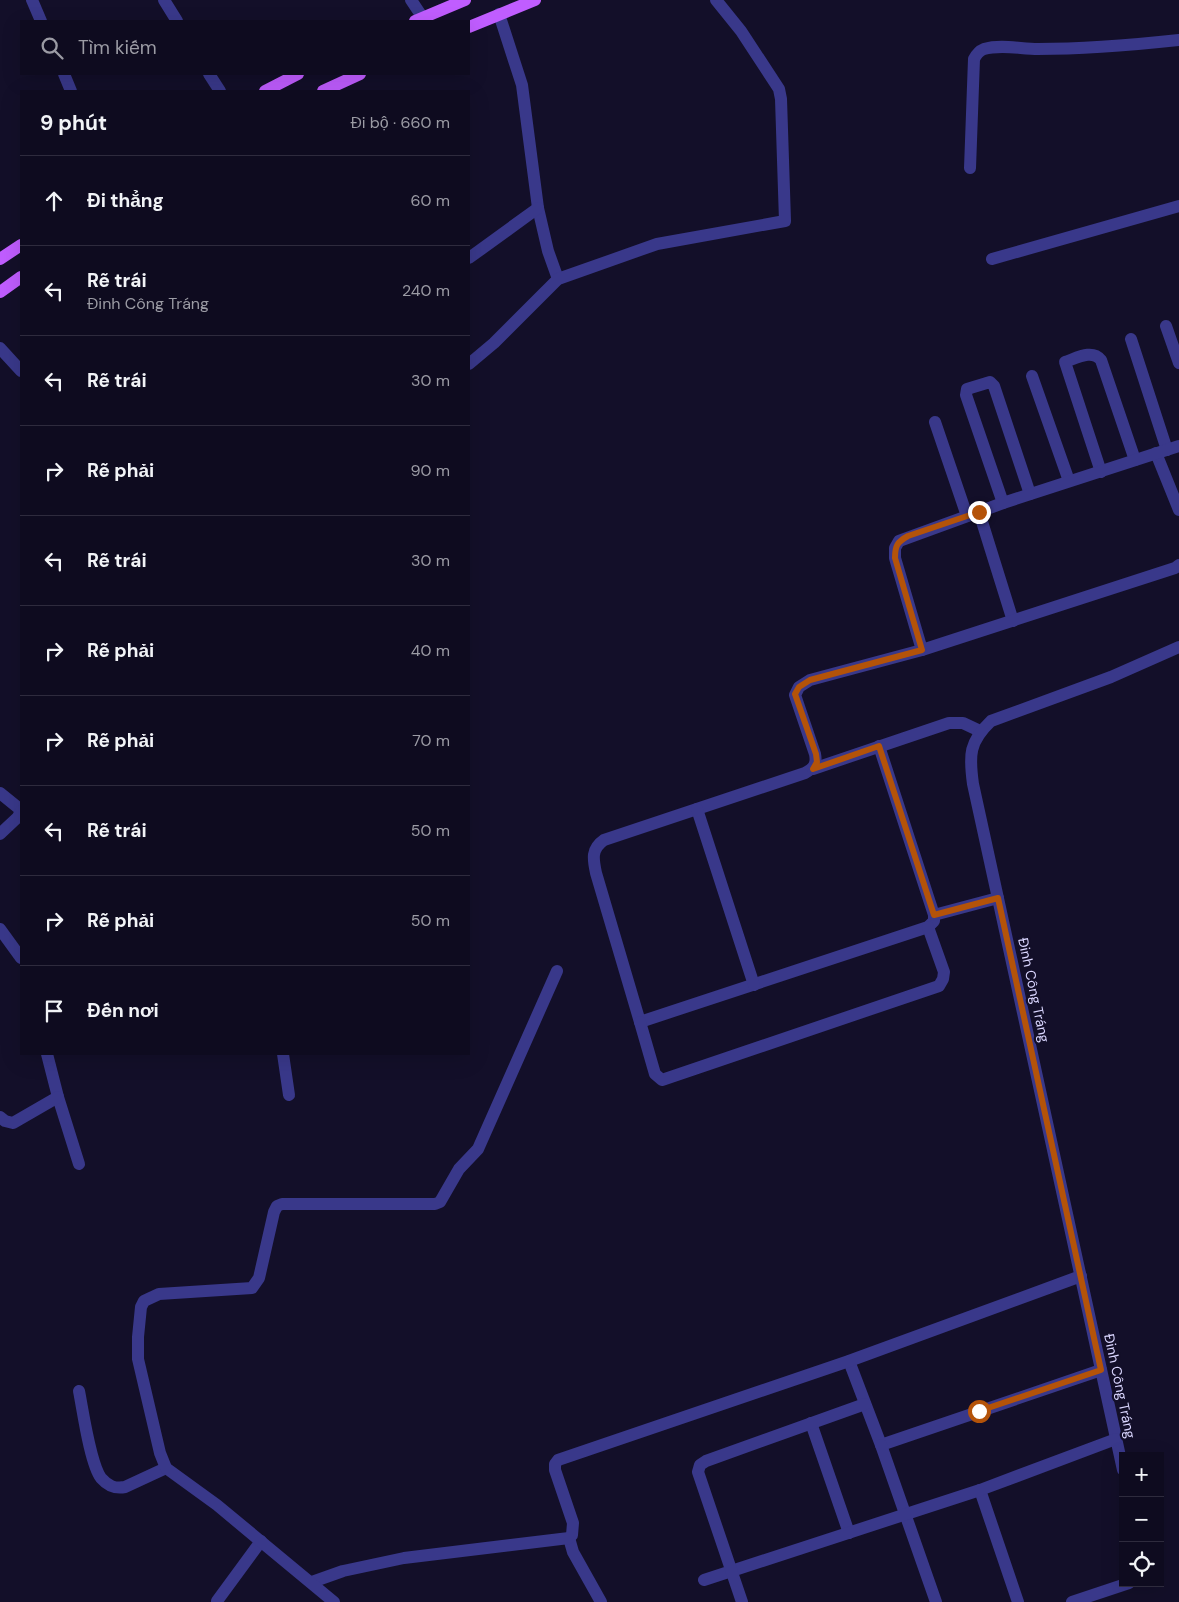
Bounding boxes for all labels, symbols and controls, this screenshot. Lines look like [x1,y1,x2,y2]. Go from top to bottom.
search box [20,20,470,75]
icon: search [38,34,66,62]
text: Tìm kiếm [78,35,157,60]
text: 9 phút [40,109,107,137]
text: Đi bộ · 660 m [350,112,450,133]
icon: ahead [40,187,68,215]
text: Đi thẳng [87,188,164,213]
text: 60 m [410,190,450,211]
text: Rẽ trái [87,268,147,293]
icon: left [40,277,68,305]
text: 240 m [402,280,450,301]
text: Đinh Công Tráng [87,293,209,314]
icon: left [40,367,68,395]
text: Rẽ trái [87,368,147,393]
text: 30 m [411,370,450,391]
icon: right [40,457,68,485]
text: Rẽ phải [87,458,154,483]
text: 90 m [410,460,450,481]
route end [968,501,991,524]
icon: left [40,547,68,575]
text: Rẽ trái [87,548,147,573]
text: 30 m [411,550,450,571]
icon: right [40,637,68,665]
text: Rẽ phải [87,638,154,663]
text: 40 m [411,640,450,661]
icon: right [40,727,68,755]
text: Rẽ phải [87,728,154,753]
text: 70 m [412,730,450,751]
icon: left [40,817,68,845]
text: Rẽ trái [87,818,147,843]
text: 50 m [411,820,450,841]
icon: right [40,907,68,935]
text: Rẽ phải [87,908,154,933]
text: 50 m [411,910,450,931]
street label: Đinh Công Tráng [1014,936,1054,1044]
icon: arrive [40,997,68,1025]
text: Đến nơi [87,998,159,1023]
street label: Đinh Công Tráng [1100,1332,1140,1440]
route start [968,1400,991,1423]
map controls [1119,1452,1164,1587]
button: + [1119,1452,1164,1497]
button: − [1119,1497,1164,1542]
button: locate [1119,1542,1164,1587]

